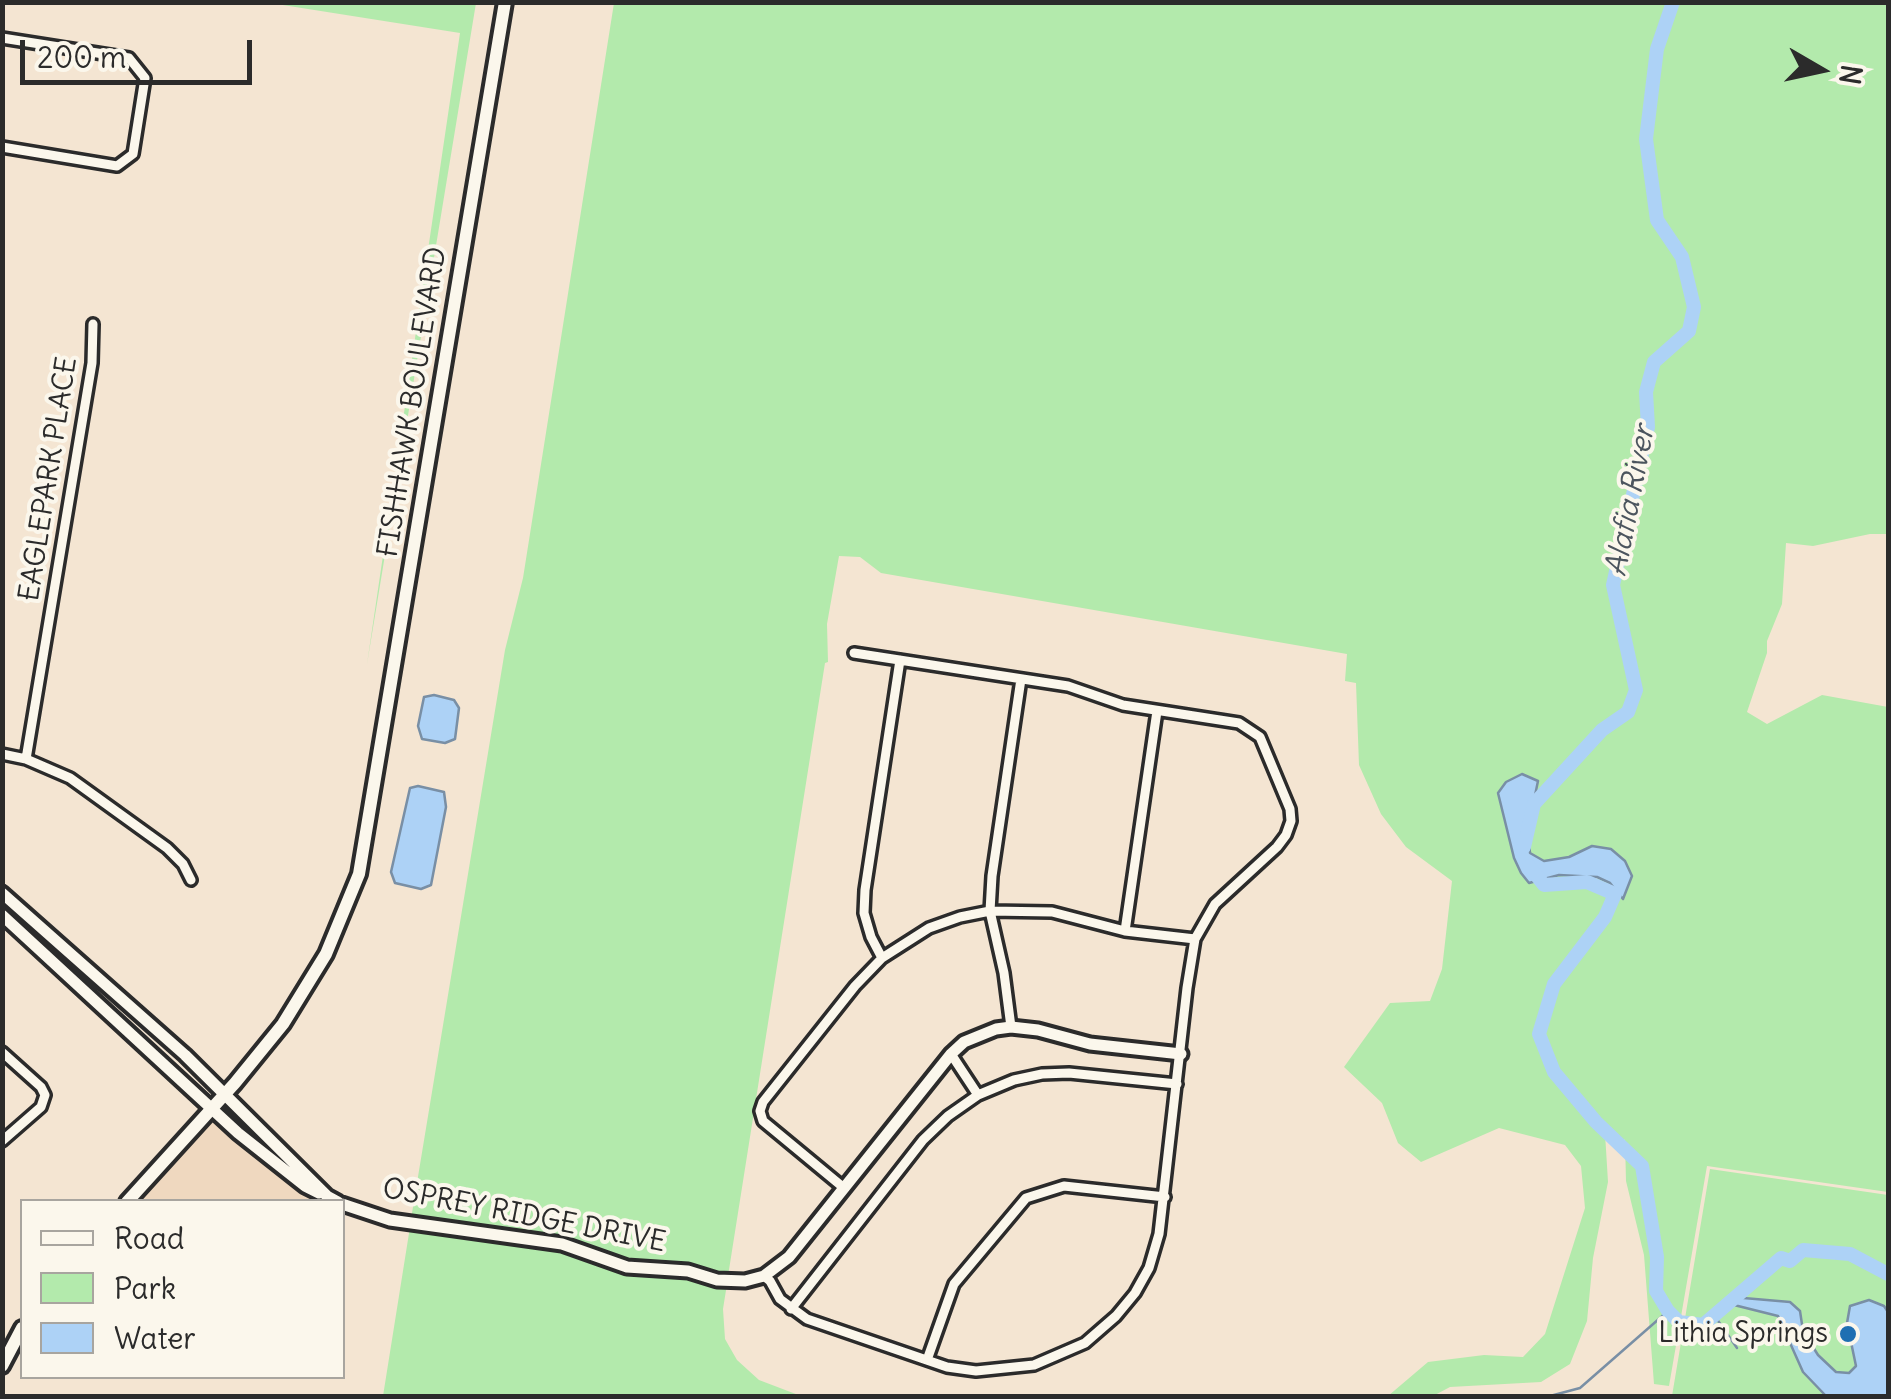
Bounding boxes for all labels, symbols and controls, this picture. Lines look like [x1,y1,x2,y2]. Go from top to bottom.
scale bar [25,20,258,82]
north arrow [1771,20,1871,120]
text: 200 m [37,38,126,76]
text: N [1831,62,1870,87]
street label: FISHHAWK BOULEVARD [372,244,454,560]
street label: EAGLEPARK PLACE [13,354,85,604]
water label: Alafia River [1599,423,1663,579]
street label: OSPREY RIDGE DRIVE [380,1172,668,1260]
legend [20,1199,345,1379]
text: Road [114,1219,184,1257]
text: Park [114,1269,176,1307]
place label: Lithia Springs [1658,1317,1828,1351]
text: Water [114,1319,196,1357]
marker: Lithia Springs [1837,1323,1859,1345]

